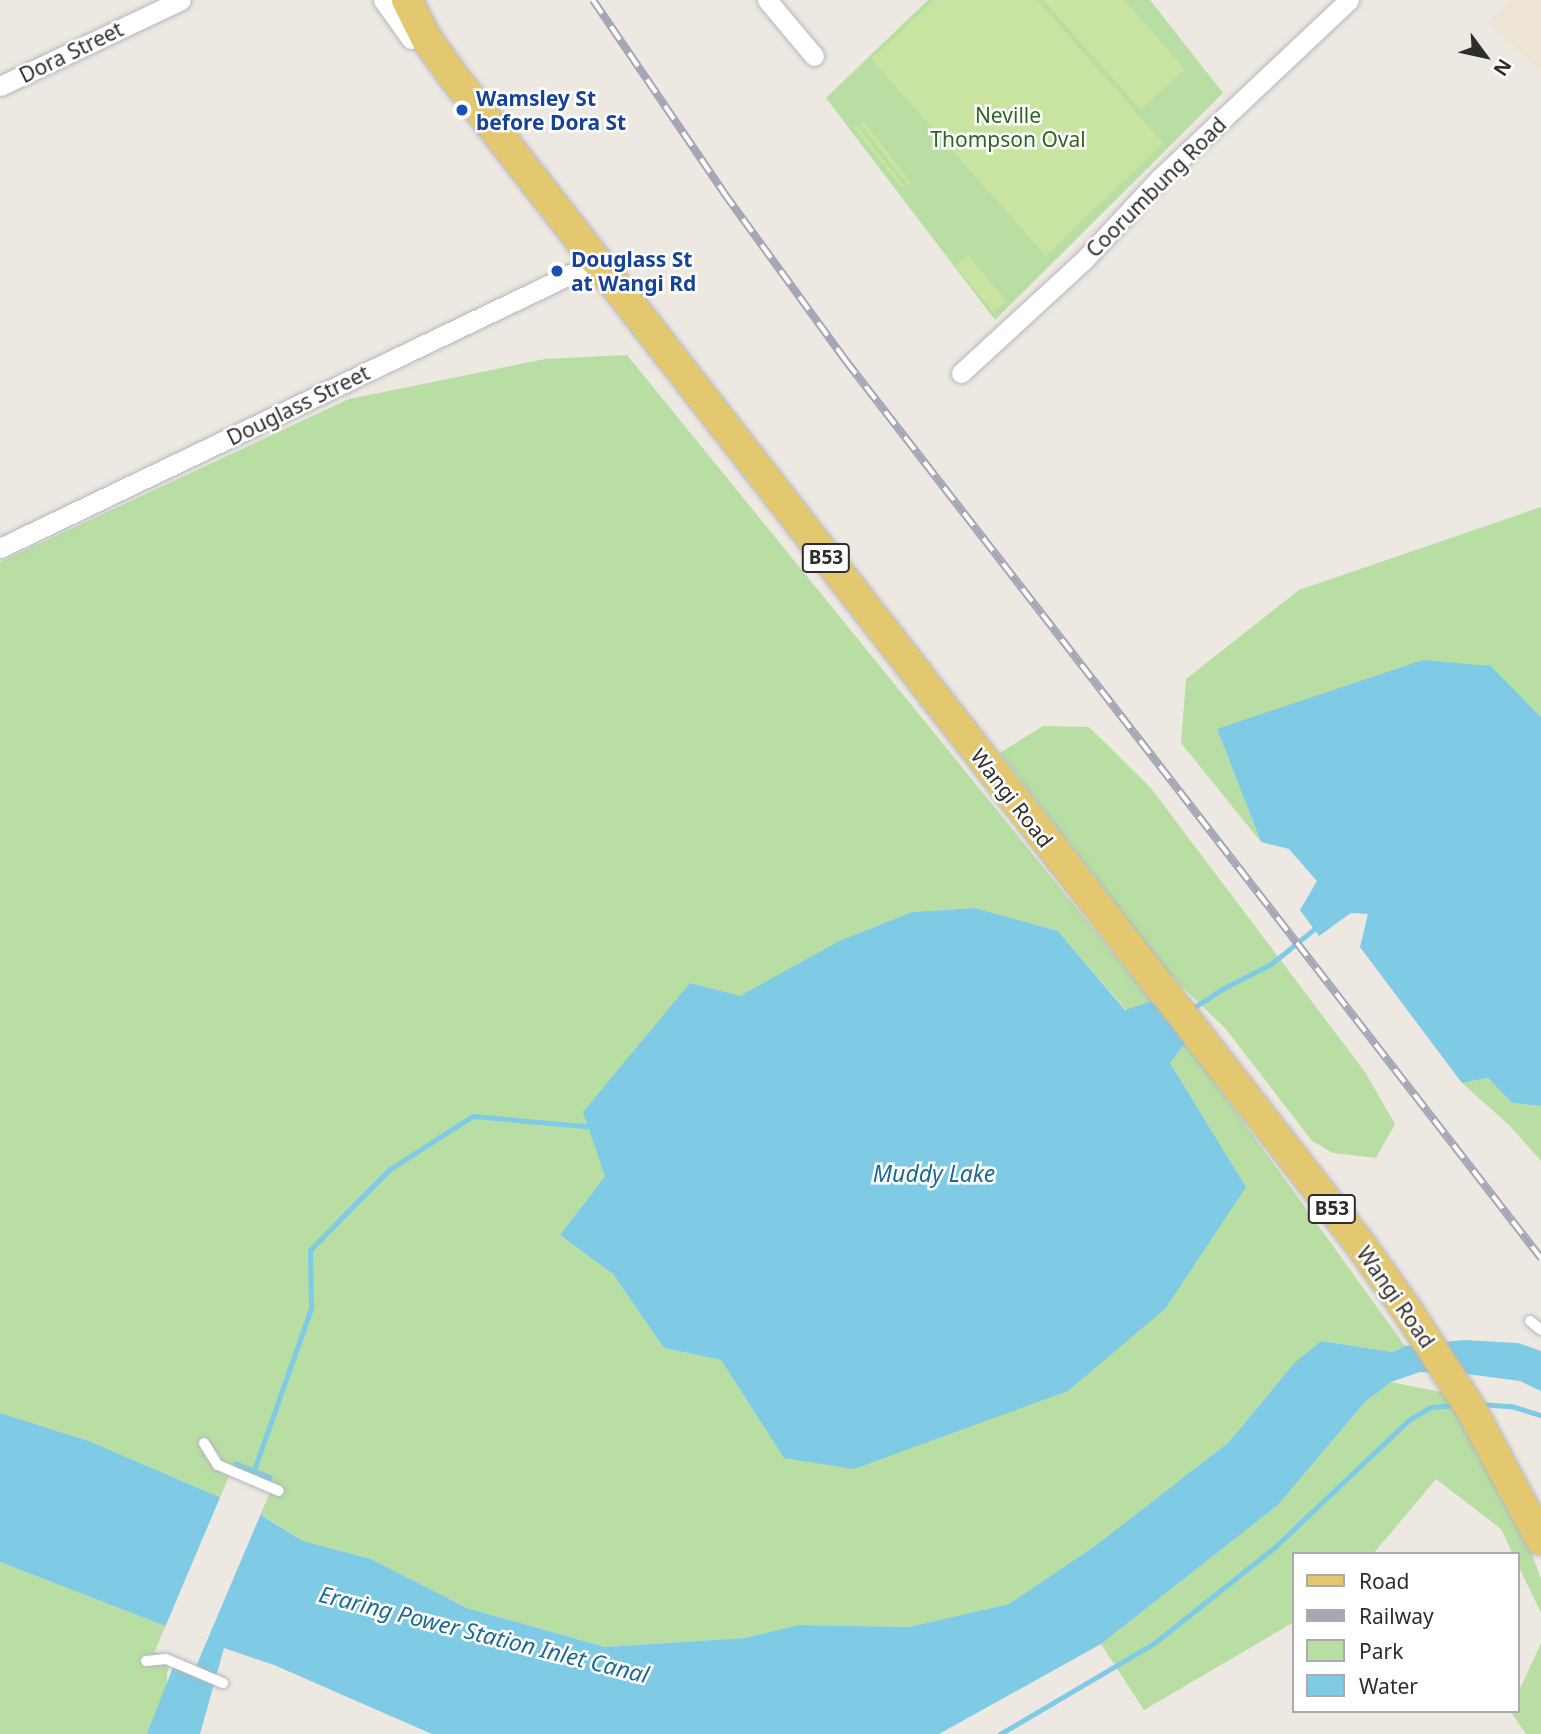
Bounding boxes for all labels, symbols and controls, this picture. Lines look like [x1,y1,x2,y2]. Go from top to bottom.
street label: Dora Street [15,16,127,88]
north arrow [1450,21,1520,91]
text: N [1488,54,1518,81]
place label: Wamsley St before Dora St [476,85,626,135]
marker: Wamsley St before Dora St [454,102,470,118]
park label: Neville Thompson Oval [930,102,1086,152]
street label: Coorumbung Road [1081,112,1231,262]
place label: Douglass St at Wangi Rd [571,246,696,296]
marker: Douglass St at Wangi Rd [549,263,565,279]
street label: Douglass Street [223,360,373,450]
road number: B53 [802,542,850,573]
street label: Wangi Road [966,744,1058,852]
water label: Muddy Lake [873,1159,995,1187]
road number: B53 [1308,1194,1356,1224]
street label: Wangi Road [1352,1241,1440,1353]
legend [1292,1552,1520,1713]
text: Road [1359,1567,1409,1595]
water label: Eraring Power Station Inlet Canal [316,1580,652,1688]
text: Railway [1359,1602,1434,1630]
text: Park [1359,1637,1403,1665]
text: Water [1359,1672,1418,1700]

